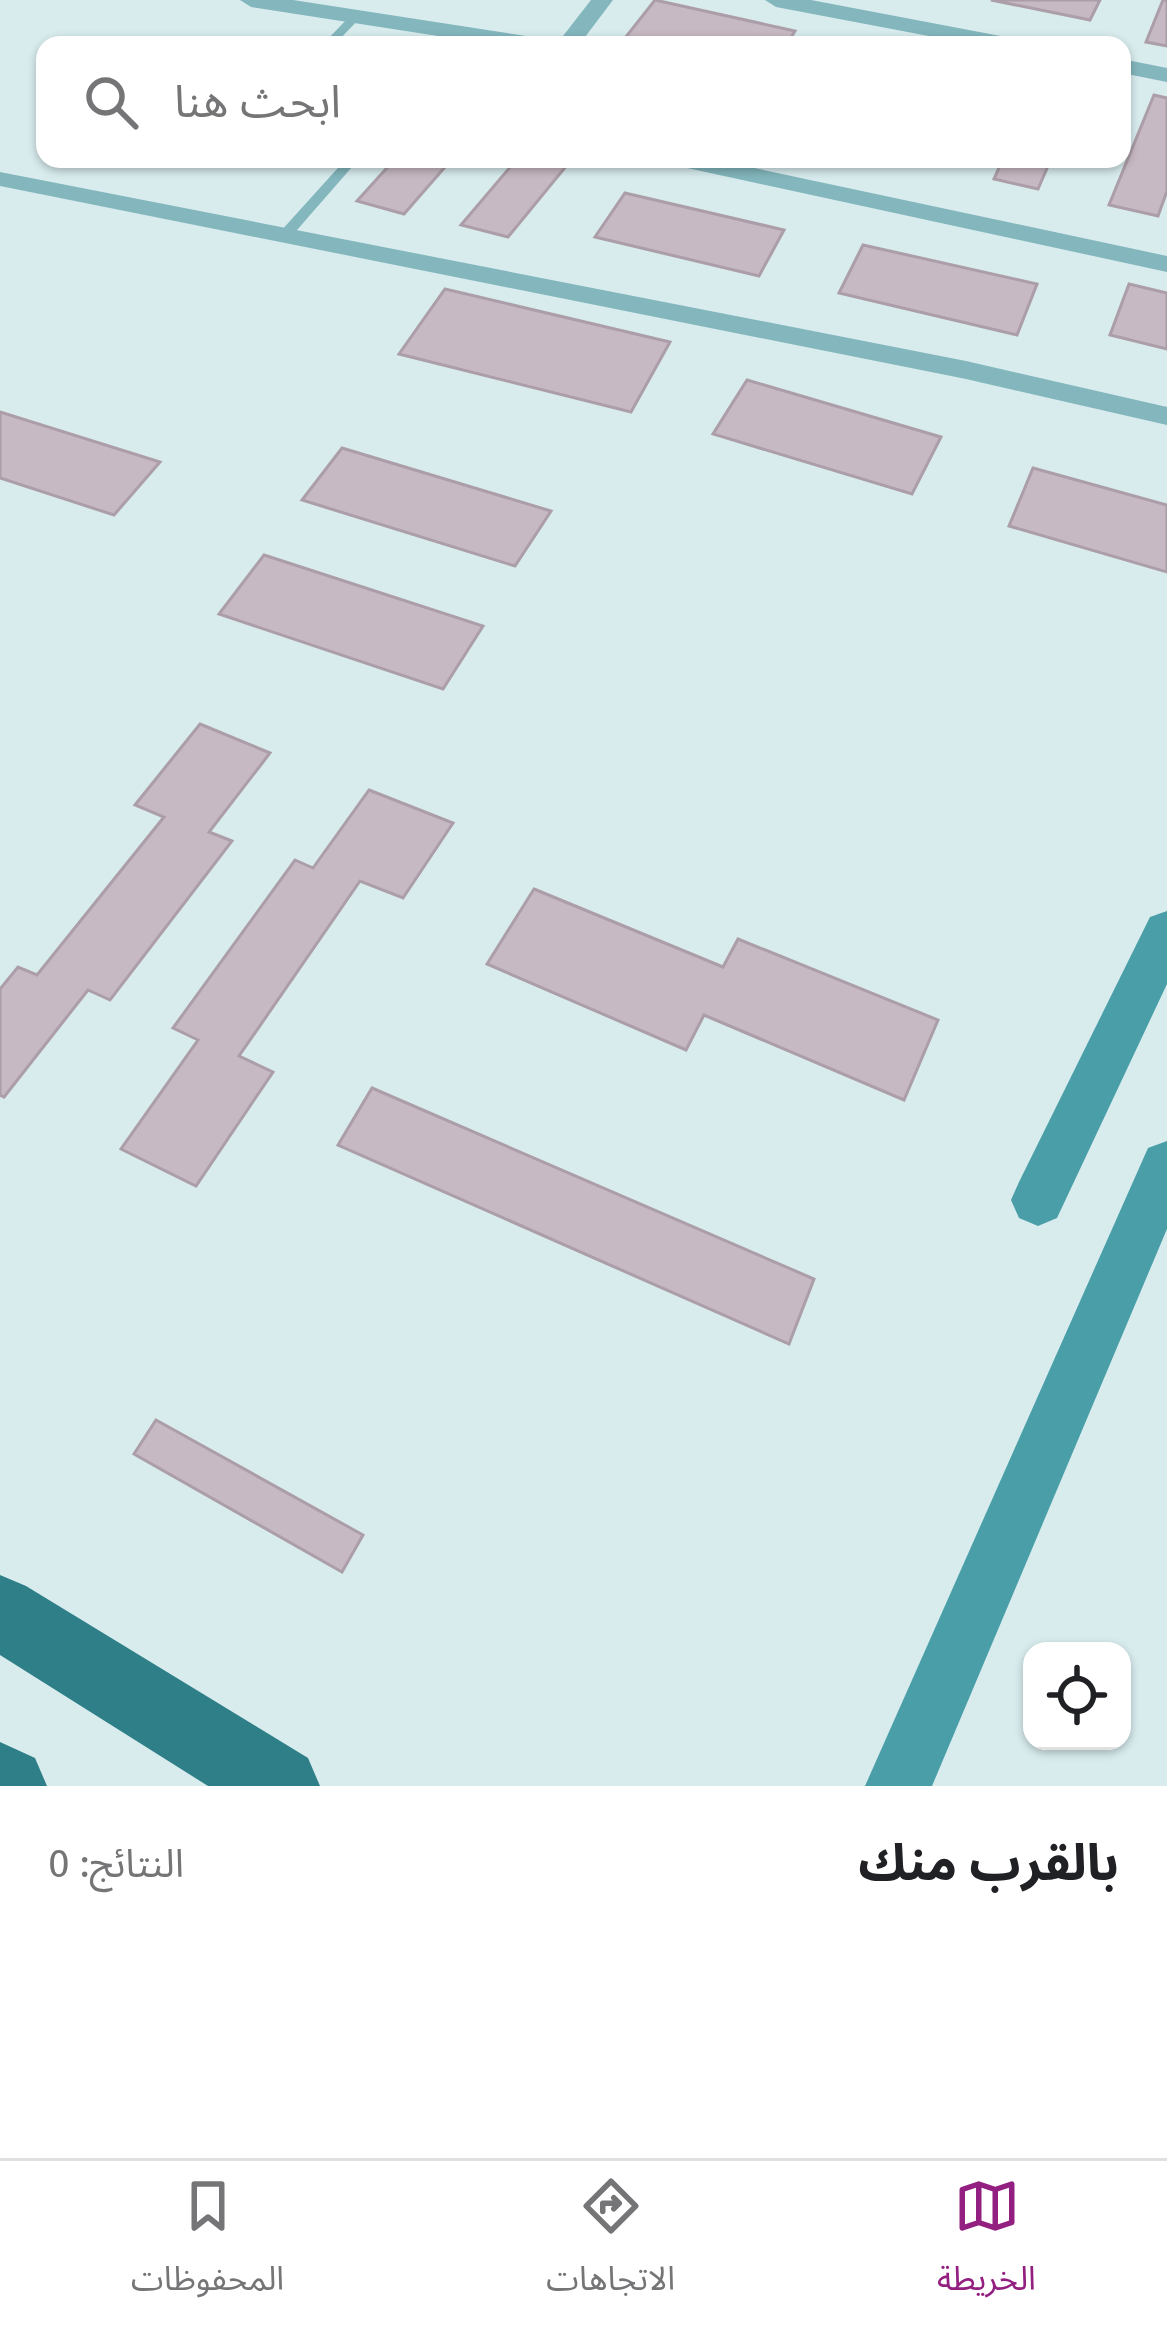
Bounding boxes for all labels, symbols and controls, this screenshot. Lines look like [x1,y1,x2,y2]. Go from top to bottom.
search box [36,36,1131,168]
icon: search [78,69,144,135]
text: ابحث هنا [174,75,341,129]
map controls [1023,1642,1131,1750]
button: locate [1023,1642,1131,1750]
text: بالقرب منك [858,1832,1119,1894]
text: النتائج: 0 [48,1841,184,1887]
tab: المحفوظات [131,2173,284,2314]
tab: الاتجاهات [546,2173,675,2314]
tab: الخريطة [937,2173,1036,2314]

